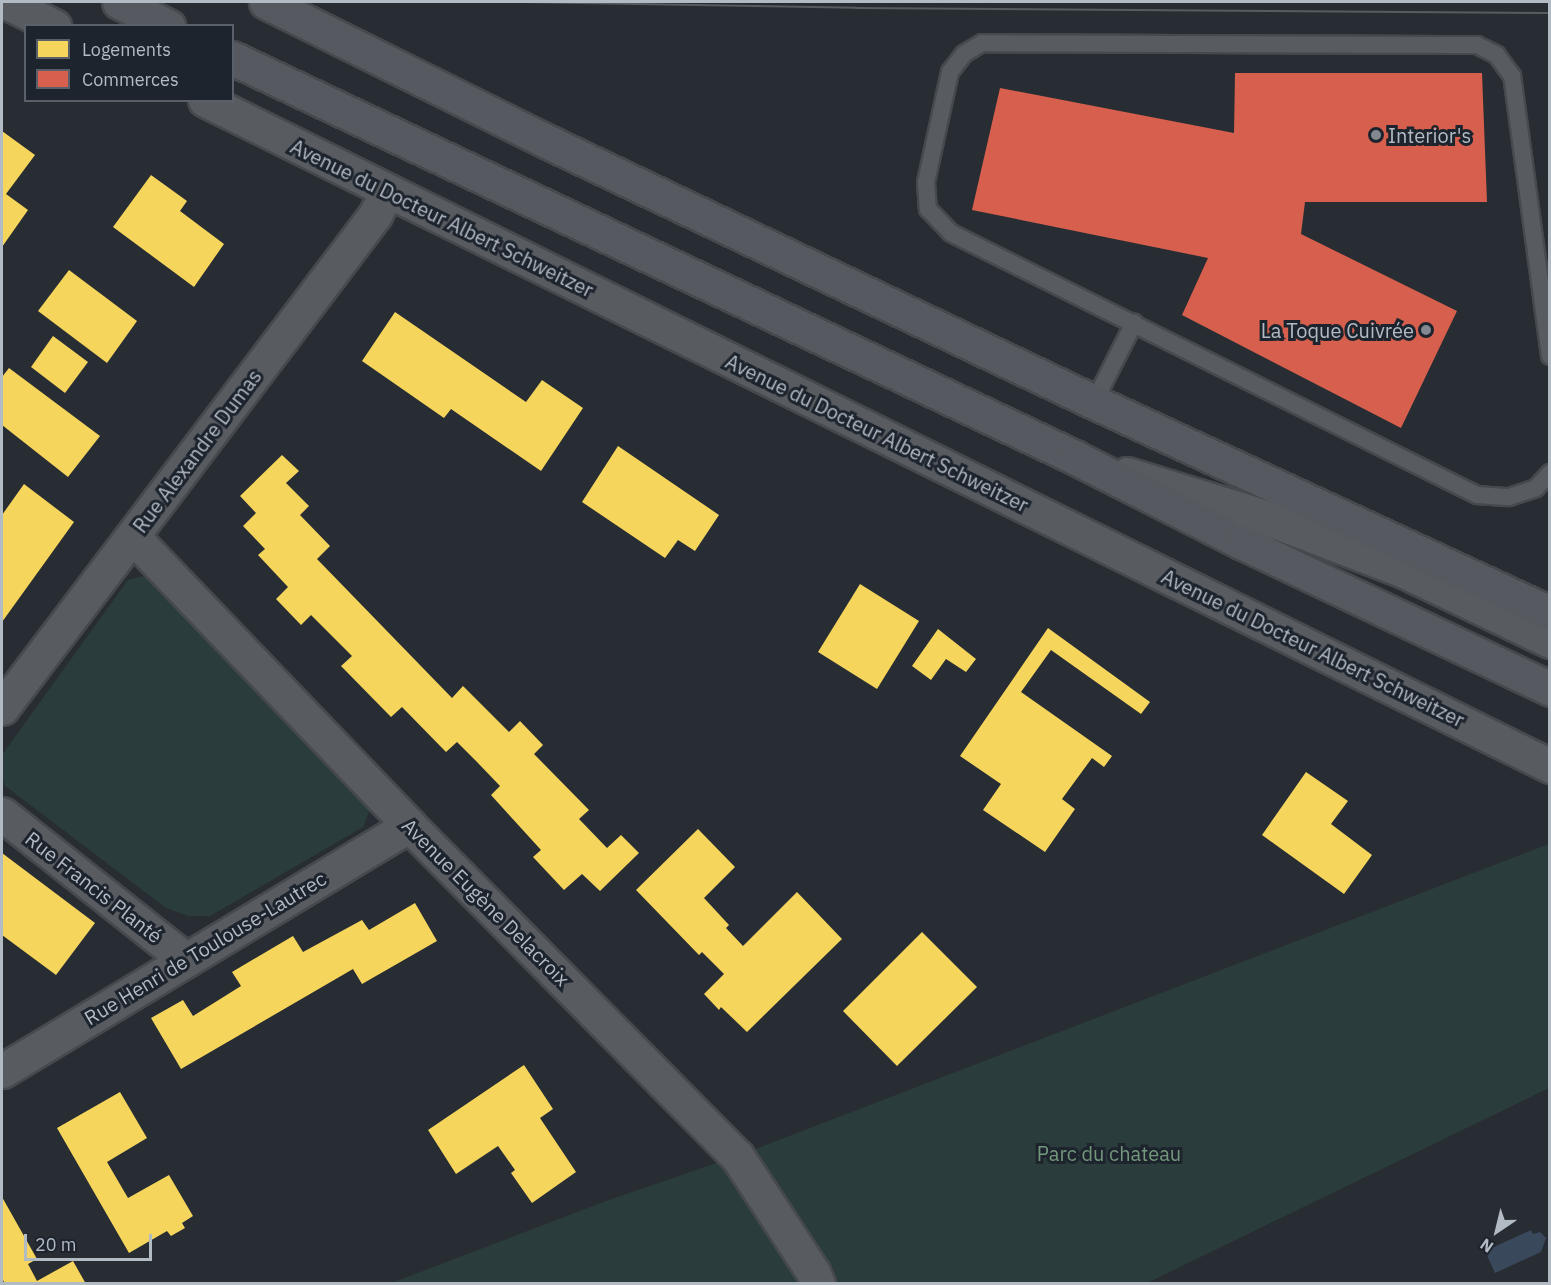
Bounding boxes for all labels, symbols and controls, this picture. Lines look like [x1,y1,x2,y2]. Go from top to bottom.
legend [24,24,234,102]
text: Logements [82,38,171,61]
text: Commerces [82,68,179,91]
place label: Interior's [1388,123,1471,147]
marker: Interior's [1369,128,1383,142]
street label: Avenue du Docteur Albert Schweitzer [287,134,597,302]
place label: La Toque Cuivrée [1261,318,1414,342]
marker: La Toque Cuivrée [1419,323,1433,337]
street label: Avenue du Docteur Albert Schweitzer [722,349,1032,517]
street label: Rue Alexandre Dumas [128,365,266,537]
street label: Avenue du Docteur Albert Schweitzer [1158,564,1468,732]
street label: Avenue Eugène Delacroix [397,813,575,991]
street label: Rue Francis Planté [21,826,167,948]
street label: Rue Henri de Toulouse-Lautrec [80,866,330,1030]
park label: Parc du chateau [1037,1141,1181,1165]
north arrow [1467,1201,1527,1261]
scale bar [27,1222,154,1260]
text: 20 m [35,1233,77,1256]
text: N [1476,1234,1497,1257]

